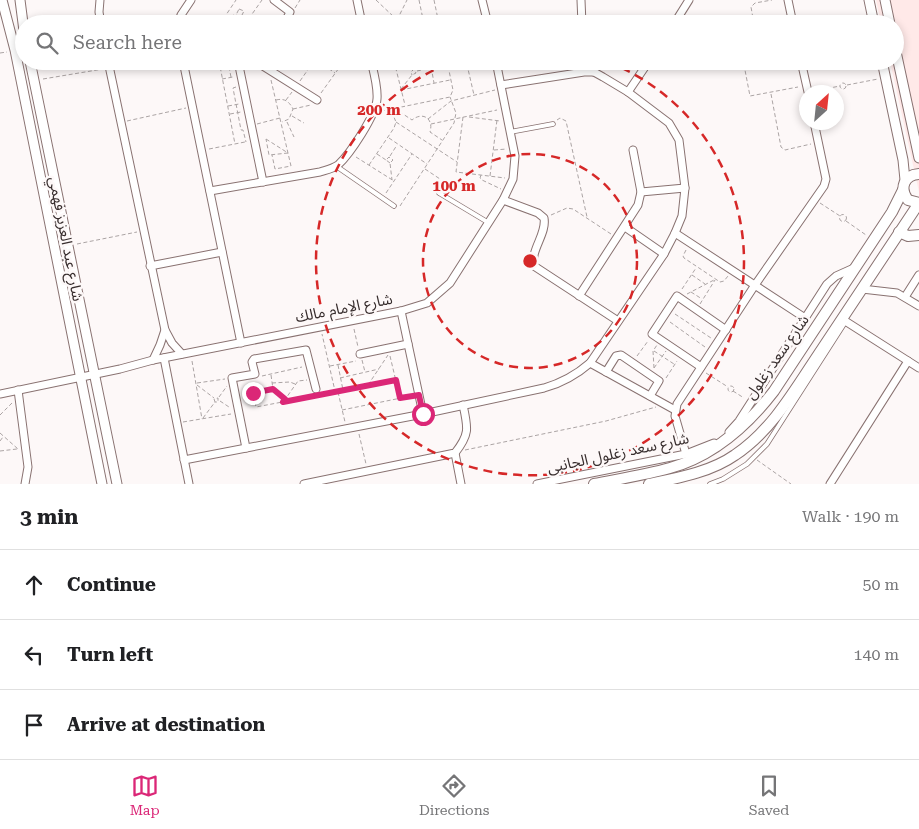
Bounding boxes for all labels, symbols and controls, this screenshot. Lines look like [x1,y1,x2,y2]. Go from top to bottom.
search box [15,15,904,70]
icon: search [33,29,61,57]
text: Search here [73,31,182,54]
north arrow [799,85,844,130]
text: 200 m [357,101,401,119]
street label: شارع عبد العزيز فهمي [42,175,87,304]
text: 100 m [432,177,476,195]
centre of rings [521,252,539,270]
street label: شارع الإمام مالك [294,290,395,329]
street label: شارع سعد زغلول [741,311,815,404]
route end [242,382,265,405]
route start [412,403,435,426]
street label: شارع سعد زغلول الجانبى [545,429,691,480]
text: 3 min [20,505,78,529]
text: Walk · 190 m [802,507,899,526]
icon: ahead [20,571,48,599]
text: Continue [67,573,156,596]
text: 50 m [862,575,899,594]
icon: left [20,641,48,669]
text: Turn left [67,643,153,666]
text: 140 m [853,645,899,664]
icon: arrive [20,711,48,739]
text: Arrive at destination [67,713,265,736]
tab: Map [130,772,160,818]
tab: Directions [419,772,489,818]
tab: Saved [749,772,789,818]

